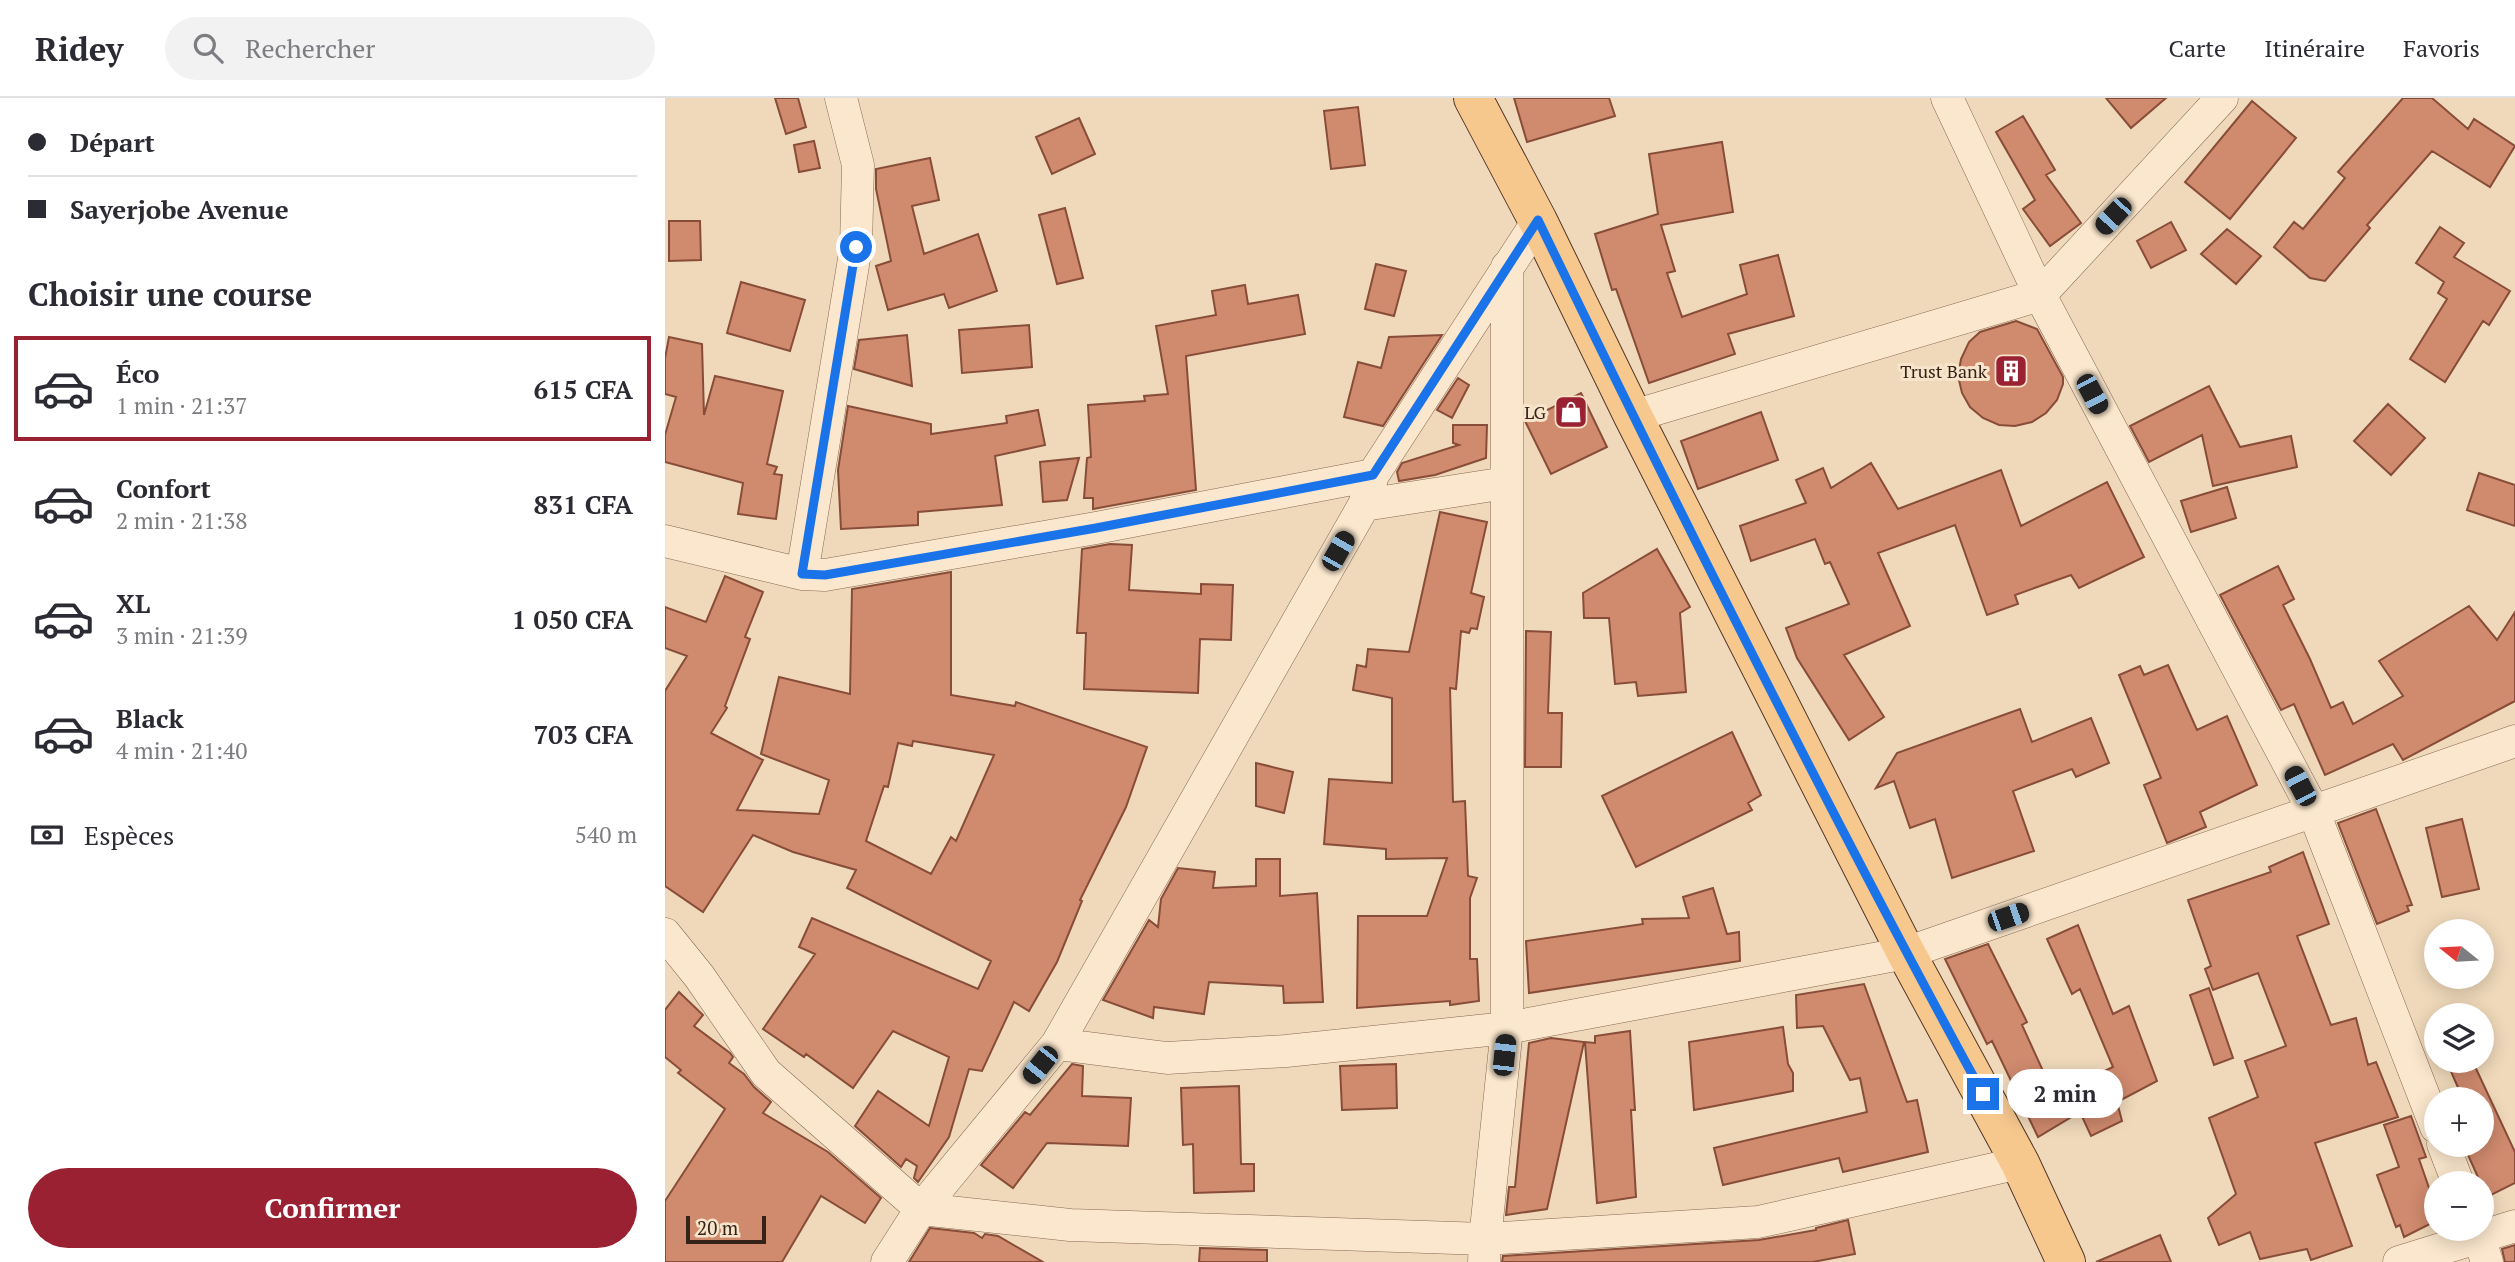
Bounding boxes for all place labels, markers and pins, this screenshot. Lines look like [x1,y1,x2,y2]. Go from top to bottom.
building icon: Trust Bank [1992,352,2030,390]
place label: Trust Bank [1900,359,1988,383]
shop icon: LG [1552,393,1590,431]
place label: LG [1524,400,1547,424]

